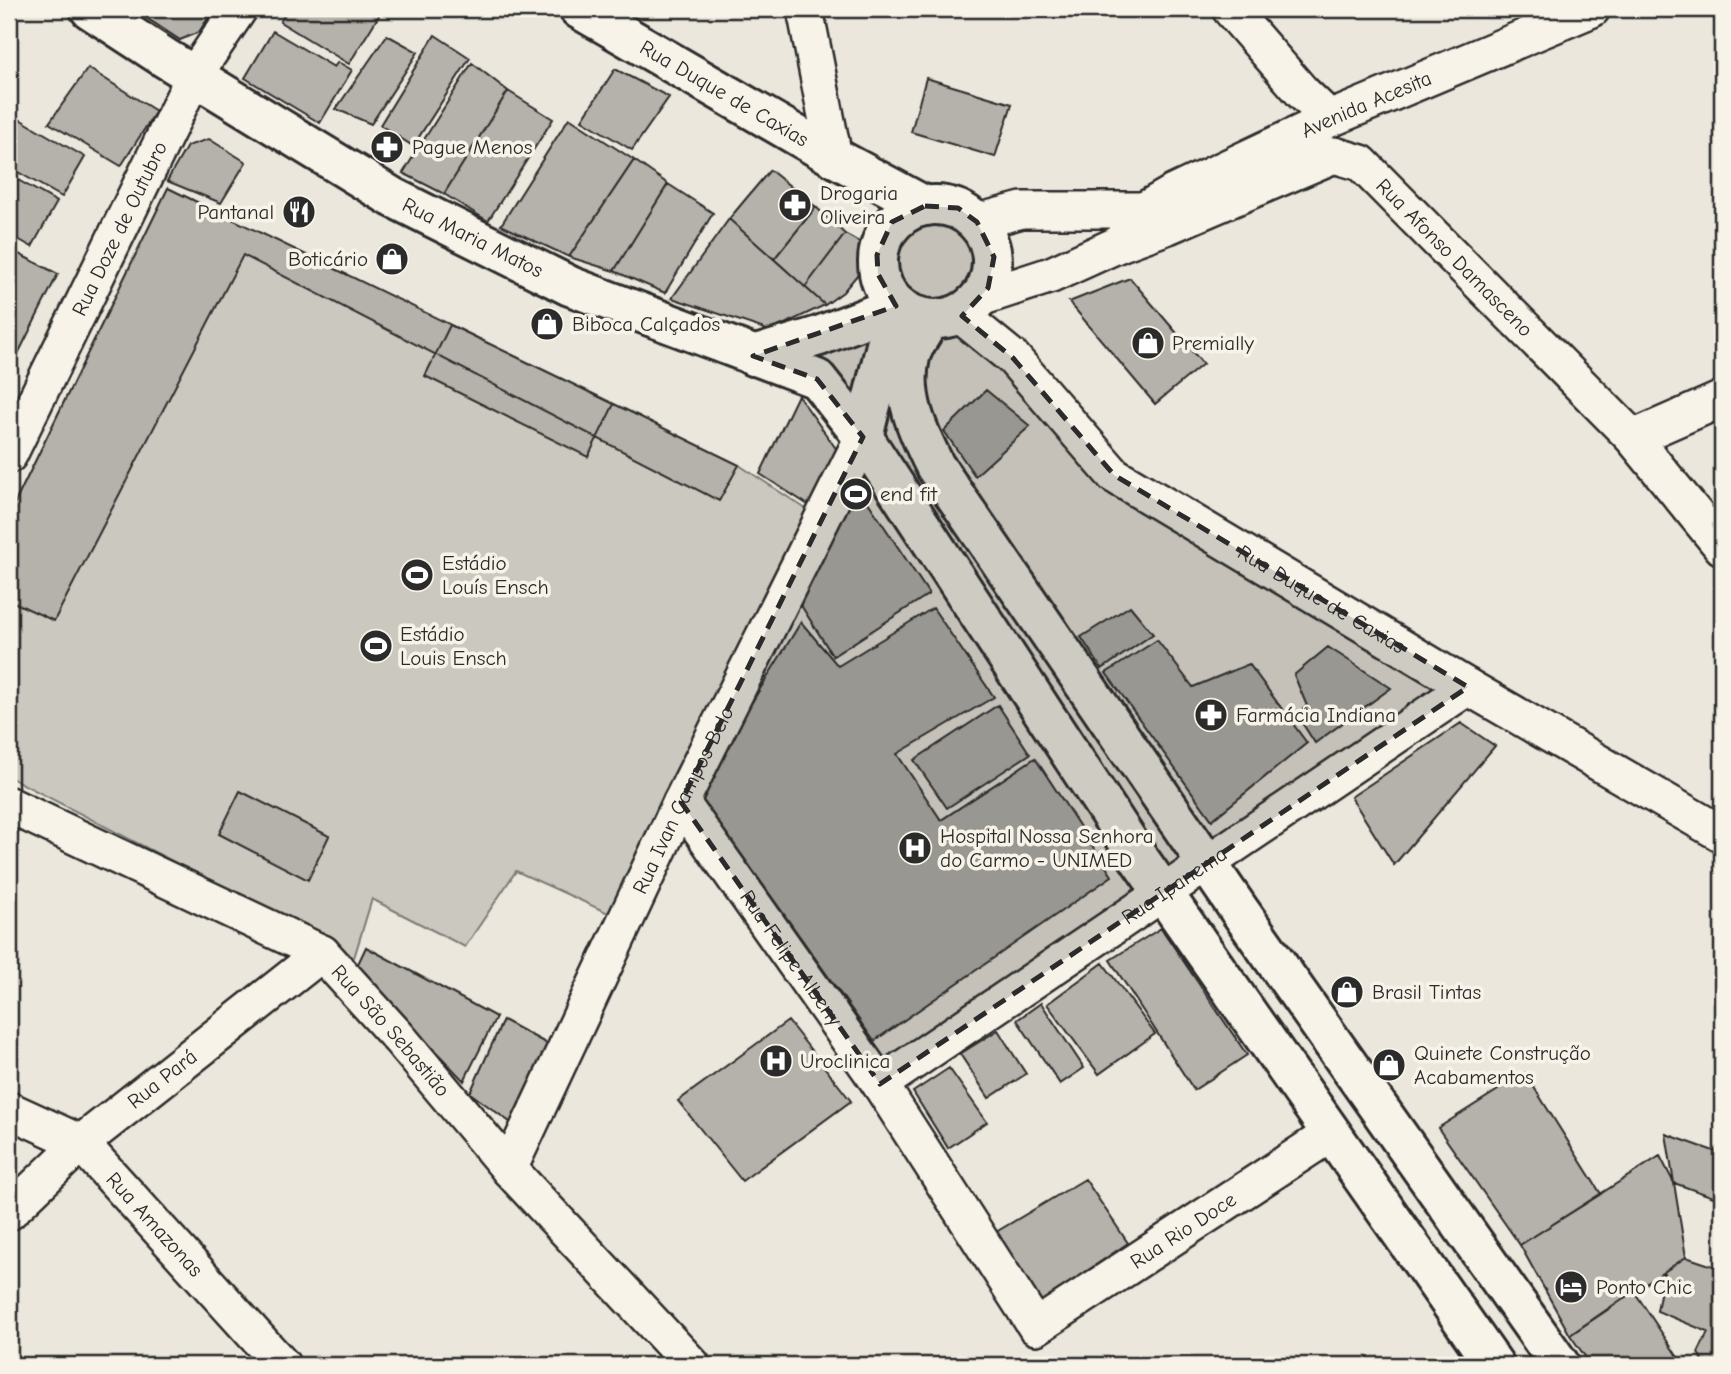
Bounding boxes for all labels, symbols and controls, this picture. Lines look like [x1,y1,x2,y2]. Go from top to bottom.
street label: Rua Duque de Caxias [636,35,813,152]
street label: Avenida Acesita [1297,66,1435,143]
pharmacy icon: Pague Menos [368,128,406,166]
place label: Pague Menos [412,135,533,159]
street label: Rua Doze de Outubro [67,137,172,320]
street label: Rua Afonso Damasceno [1371,174,1538,342]
place label: Drogaria Oliveira [820,181,898,229]
pharmacy icon: Drogaria Oliveira [776,186,814,224]
street label: Rua Maria Matos [398,192,547,283]
restaurant icon: Pantanal [280,193,318,231]
place label: Pantanal [197,200,274,224]
shop icon: Boticário [373,240,411,278]
place label: Boticário [288,247,368,271]
shop icon: Biboca Calçados [528,305,566,343]
place label: Biboca Calçados [572,312,720,336]
shop icon: Premially [1129,324,1167,362]
place label: Premially [1172,331,1254,355]
sports icon: end fit [837,475,875,513]
place label: end fit [880,482,938,506]
street label: Rua Duque de Caxias [1233,540,1410,659]
place label: Estádio Louís Ensch [442,551,549,599]
sports icon: Estádio Louís Ensch [398,556,436,594]
place label: Estádio Louis Ensch [400,622,507,670]
sports icon: Estádio Louis Ensch [357,627,395,665]
pharmacy icon: Farmácia Indiana [1192,696,1230,734]
street label: Rua Ivan Campos Belo [628,702,739,898]
place label: Farmácia Indiana [1236,703,1396,727]
place label: Hospital Nossa Senhora do Carmo - UNIMED [940,824,1154,872]
hospital icon: Hospital Nossa Senhora do Carmo - UNIMED [896,829,934,867]
street label: Rua Ipanema [1117,841,1231,929]
street label: Rua Felipe Albeny [735,886,847,1031]
street label: Rua São Sebastião [327,960,455,1101]
shop icon: Brasil Tintas [1328,973,1366,1011]
place label: Brasil Tintas [1372,980,1481,1004]
place label: Quinete Construção Acabamentos [1414,1041,1591,1089]
hospital icon: Uroclinica [757,1042,795,1080]
street label: Rua Pará [123,1044,202,1114]
shop icon: Quinete Construção Acabamentos [1370,1046,1408,1084]
place label: Uroclinica [800,1049,890,1073]
street label: Rua Amazonas [101,1167,208,1282]
street label: Rua Rio Doce [1126,1187,1241,1274]
hotel icon: Ponto Chic [1552,1268,1590,1306]
place label: Ponto Chic [1596,1275,1692,1299]

